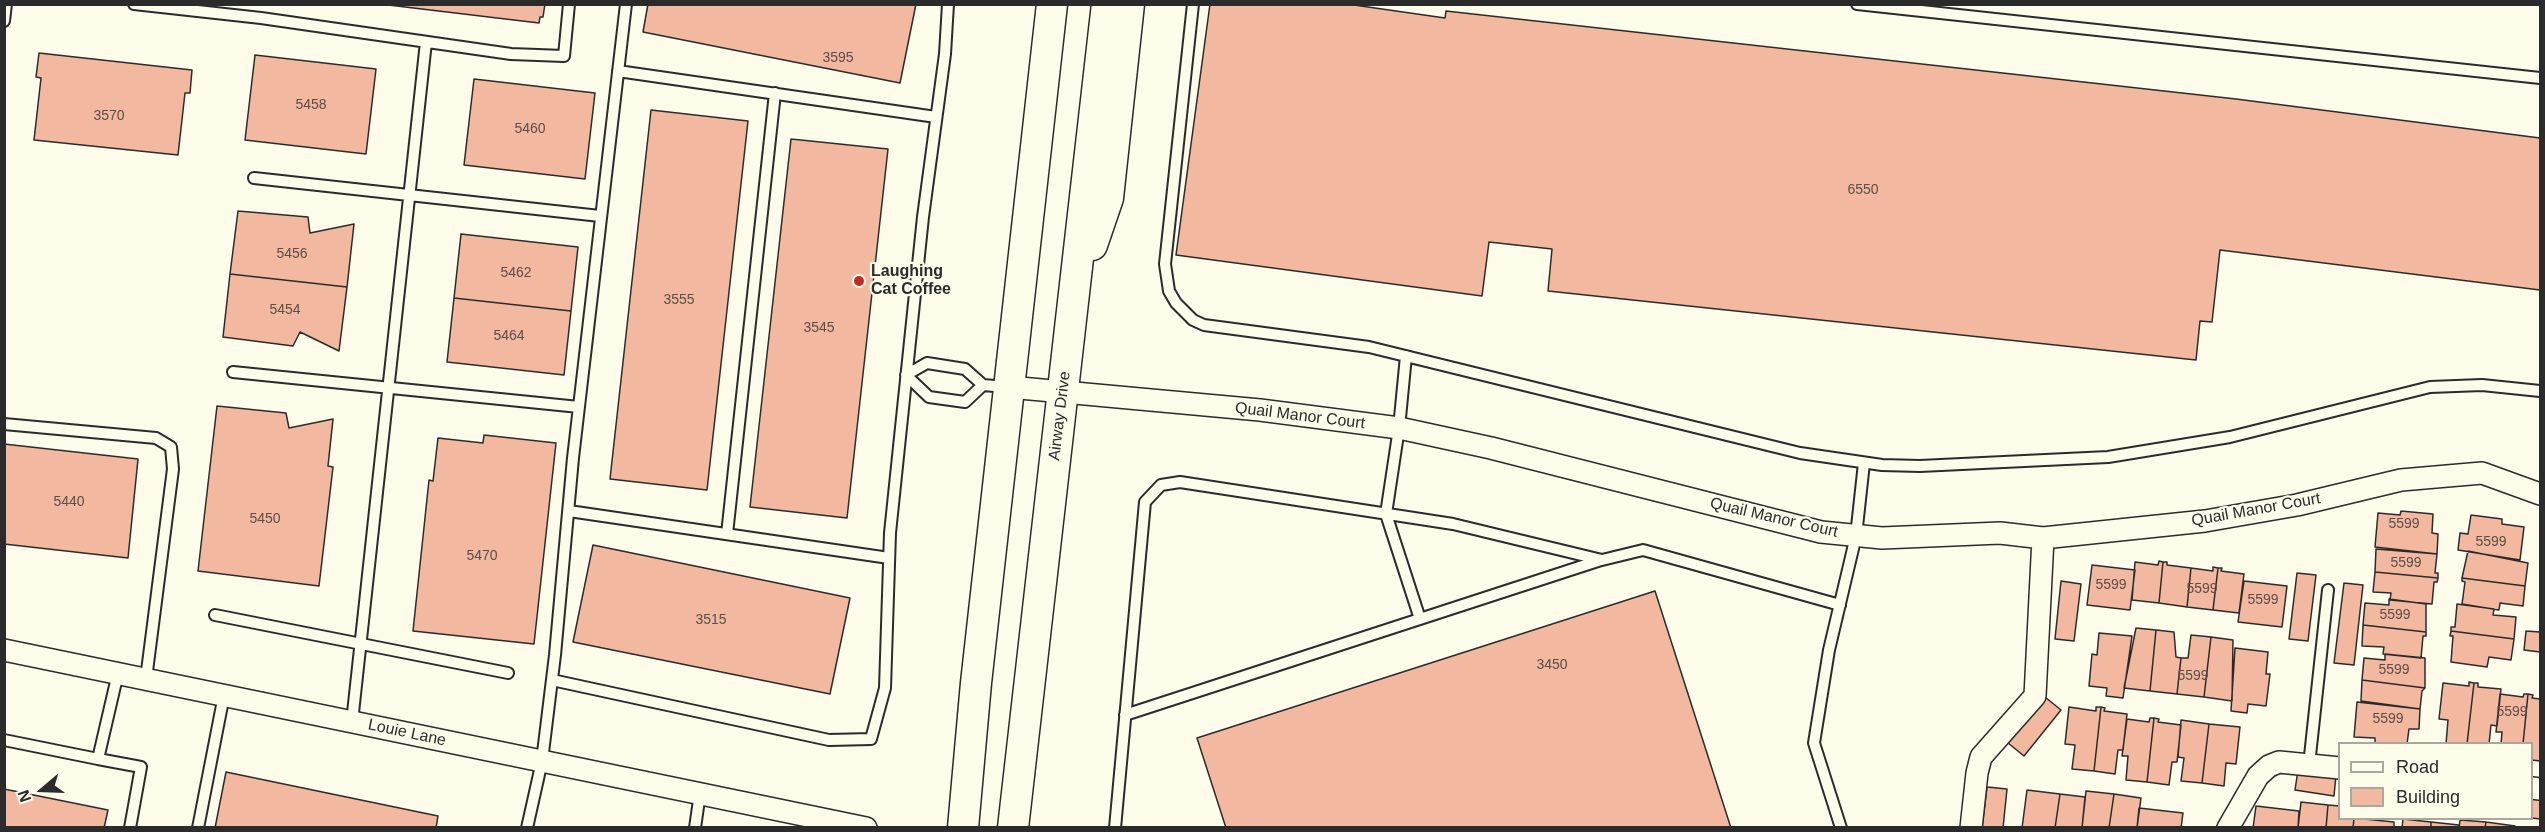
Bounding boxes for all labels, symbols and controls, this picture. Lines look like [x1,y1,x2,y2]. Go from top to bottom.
house number: 3595 [822,50,854,66]
house number: 5458 [295,97,327,113]
house number: 3570 [93,108,125,124]
house number: 5460 [514,121,546,137]
house number: 6550 [1847,182,1879,198]
house number: 5456 [276,246,308,262]
place label: Laughing Cat Coffee [871,262,951,300]
house number: 5462 [500,265,532,281]
marker: Laughing Cat Coffee [852,274,866,288]
house number: 3555 [663,292,695,308]
house number: 5454 [269,302,301,318]
house number: 3545 [803,320,835,336]
house number: 5464 [493,328,525,344]
street label: Airway Drive [1045,370,1075,462]
street label: Quail Manor Court [1234,399,1366,433]
street label: Quail Manor Court [2190,489,2322,531]
house number: 5440 [53,494,85,510]
street label: Quail Manor Court [1708,494,1840,542]
house number: 5450 [249,511,281,527]
house number: 5599 [2388,516,2420,532]
house number: 5599 [2475,534,2507,550]
house number: 5470 [466,548,498,564]
house number: 5599 [2390,555,2422,571]
house number: 5599 [2095,577,2127,593]
house number: 5599 [2186,581,2218,597]
house number: 5599 [2247,592,2279,608]
house number: 5599 [2379,607,2411,623]
house number: 3515 [695,612,727,628]
house number: 3450 [1536,657,1568,673]
house number: 5599 [2378,662,2410,678]
house number: 5599 [2177,668,2209,684]
house number: 5599 [2496,704,2528,720]
house number: 5599 [2372,711,2404,727]
street label: Louie Lane [366,715,448,751]
legend [2338,742,2533,820]
text: Road [2396,757,2439,777]
north arrow [12,760,72,820]
text: Building [2396,787,2460,807]
text: N [15,788,34,804]

